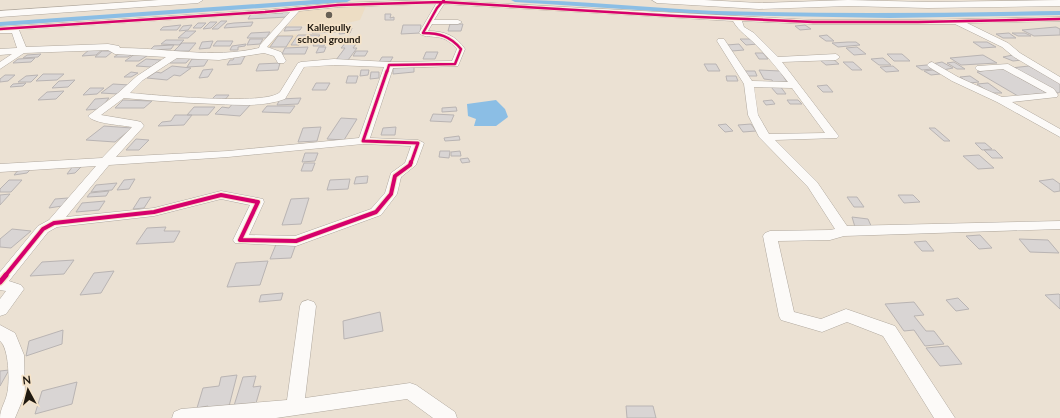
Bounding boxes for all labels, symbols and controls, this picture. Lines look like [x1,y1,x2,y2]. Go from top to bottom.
marker: Kallepully school ground [324,10,334,20]
place label: Kallepully school ground [298,21,361,45]
north arrow [8,370,48,410]
text: N [22,373,32,387]

